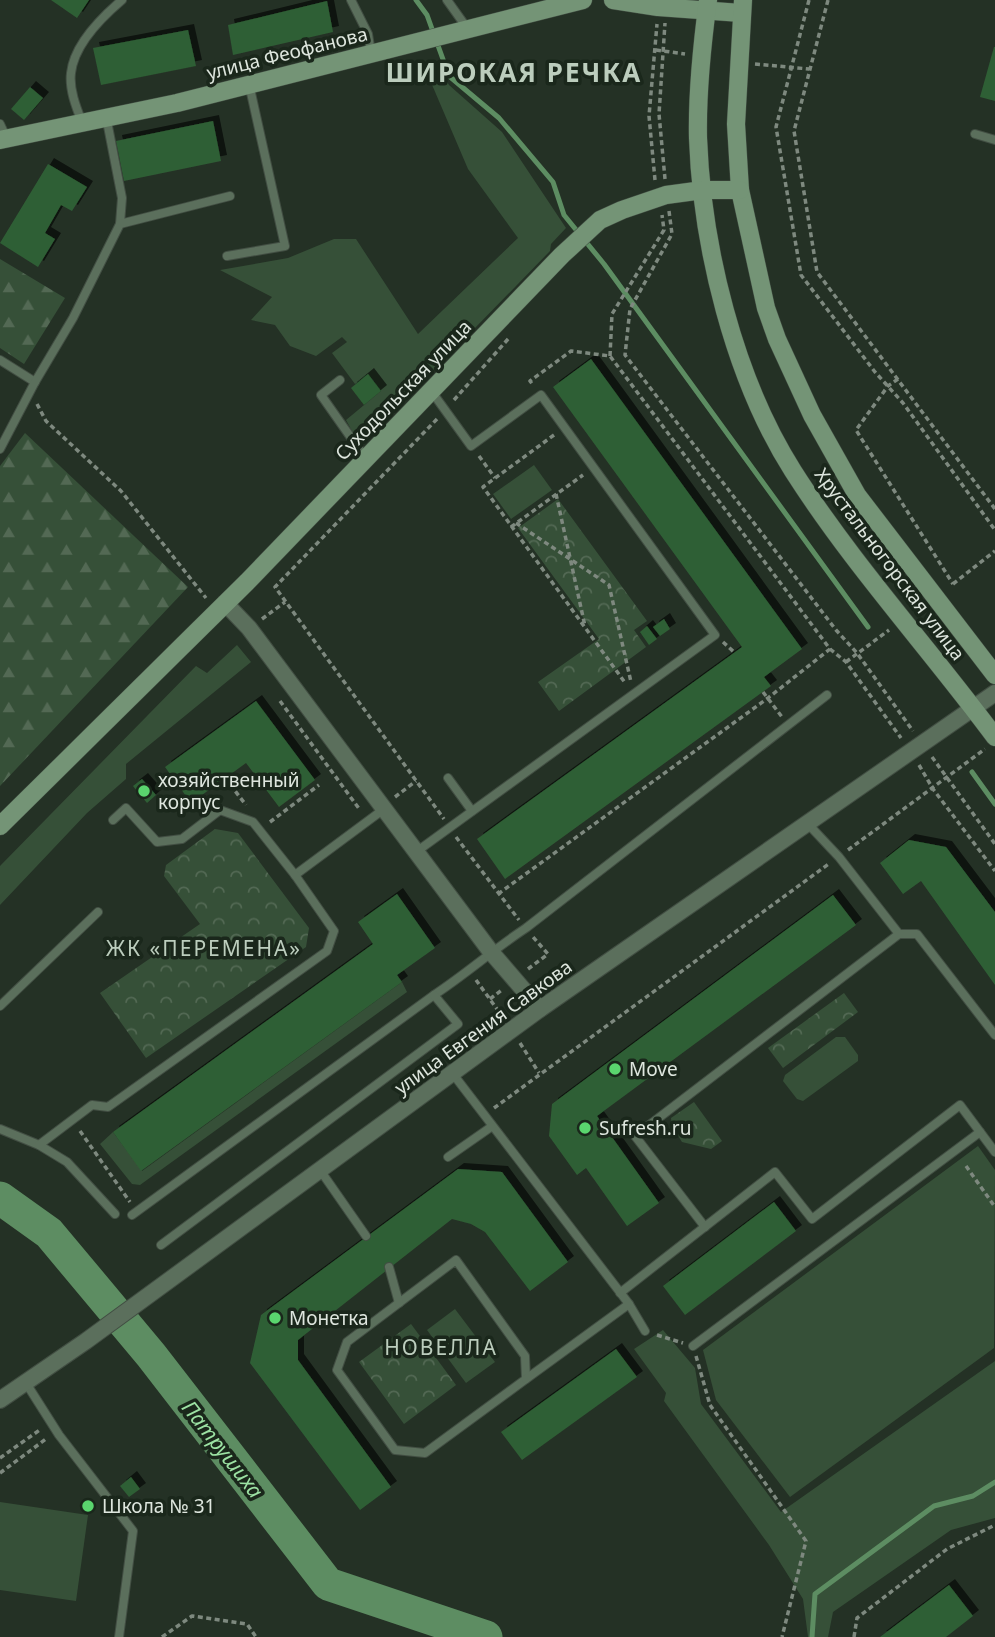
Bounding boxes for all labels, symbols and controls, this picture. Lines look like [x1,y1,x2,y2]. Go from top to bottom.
street label: улица Феофанова [204,20,370,86]
district label: ШИРОКАЯ РЕЧКА [386,54,642,90]
street label: Суходольская улица [329,314,477,466]
street label: Хрустальногорская улица [809,462,971,666]
place label: хозяйственный корпус [158,767,300,815]
marker: хозяйственный корпус [136,783,152,799]
district label: ЖК «ПЕРЕМЕНА» [106,934,302,962]
street label: улица Евгения Савкова [389,954,577,1100]
place label: Move [629,1056,678,1082]
marker: Move [607,1061,623,1077]
place label: Sufresh.ru [599,1115,691,1141]
marker: Sufresh.ru [577,1120,593,1136]
place label: Монетка [289,1305,369,1331]
marker: Монетка [267,1310,283,1326]
district label: НОВЕЛЛА [384,1333,498,1361]
water label: Патрушиха [176,1394,270,1504]
place label: Школа № 31 [102,1493,215,1519]
marker: Школа № 31 [80,1498,96,1514]

